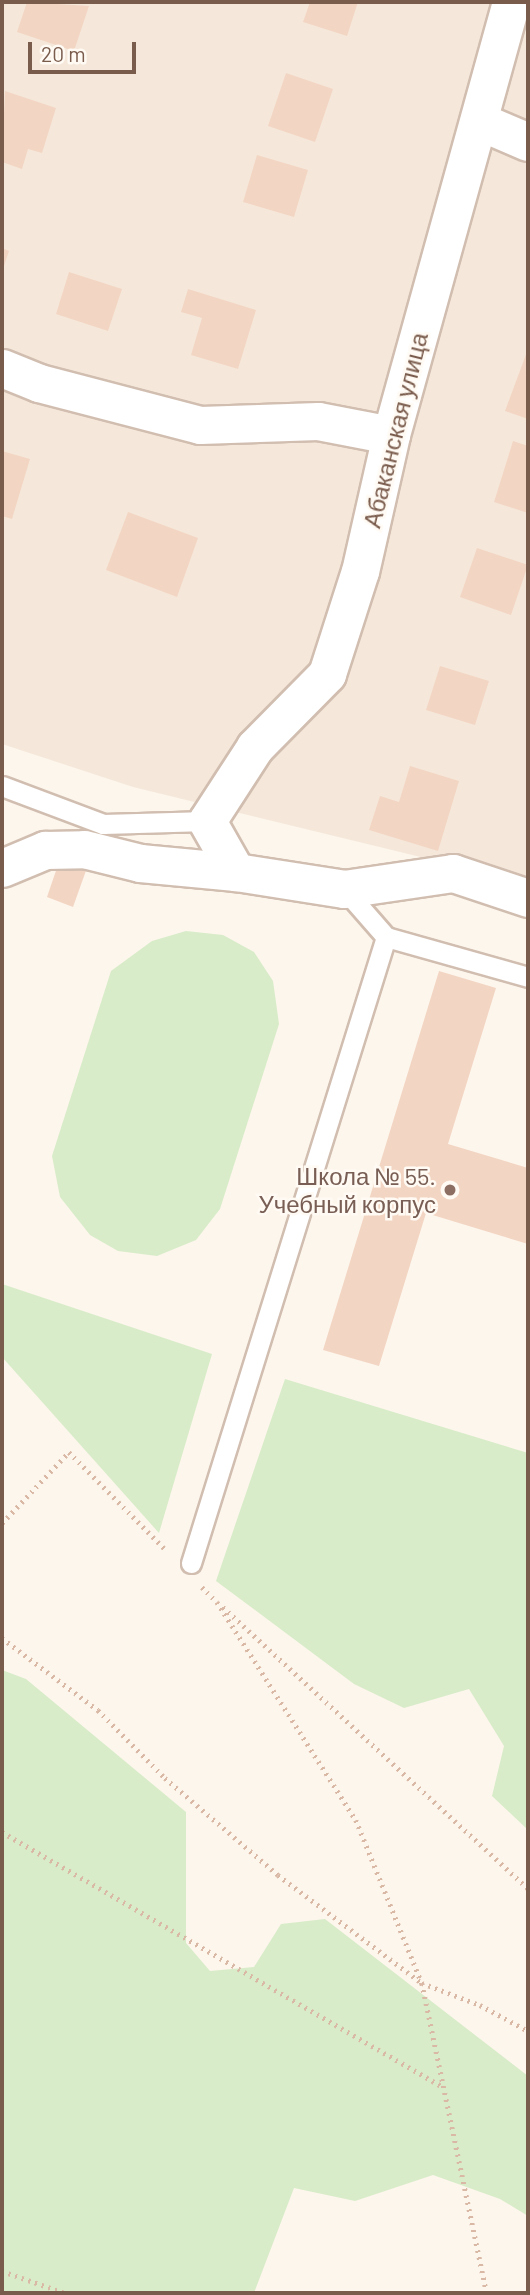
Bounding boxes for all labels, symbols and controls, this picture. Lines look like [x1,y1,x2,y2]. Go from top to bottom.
scale bar [32,28,140,72]
text: 20 m [41,41,86,66]
street label: Абаканская улица [357,329,433,531]
place label: Школа № 55. Учебный корпус [259,1162,436,1218]
marker: Школа № 55. Учебный корпус [442,1182,458,1198]

